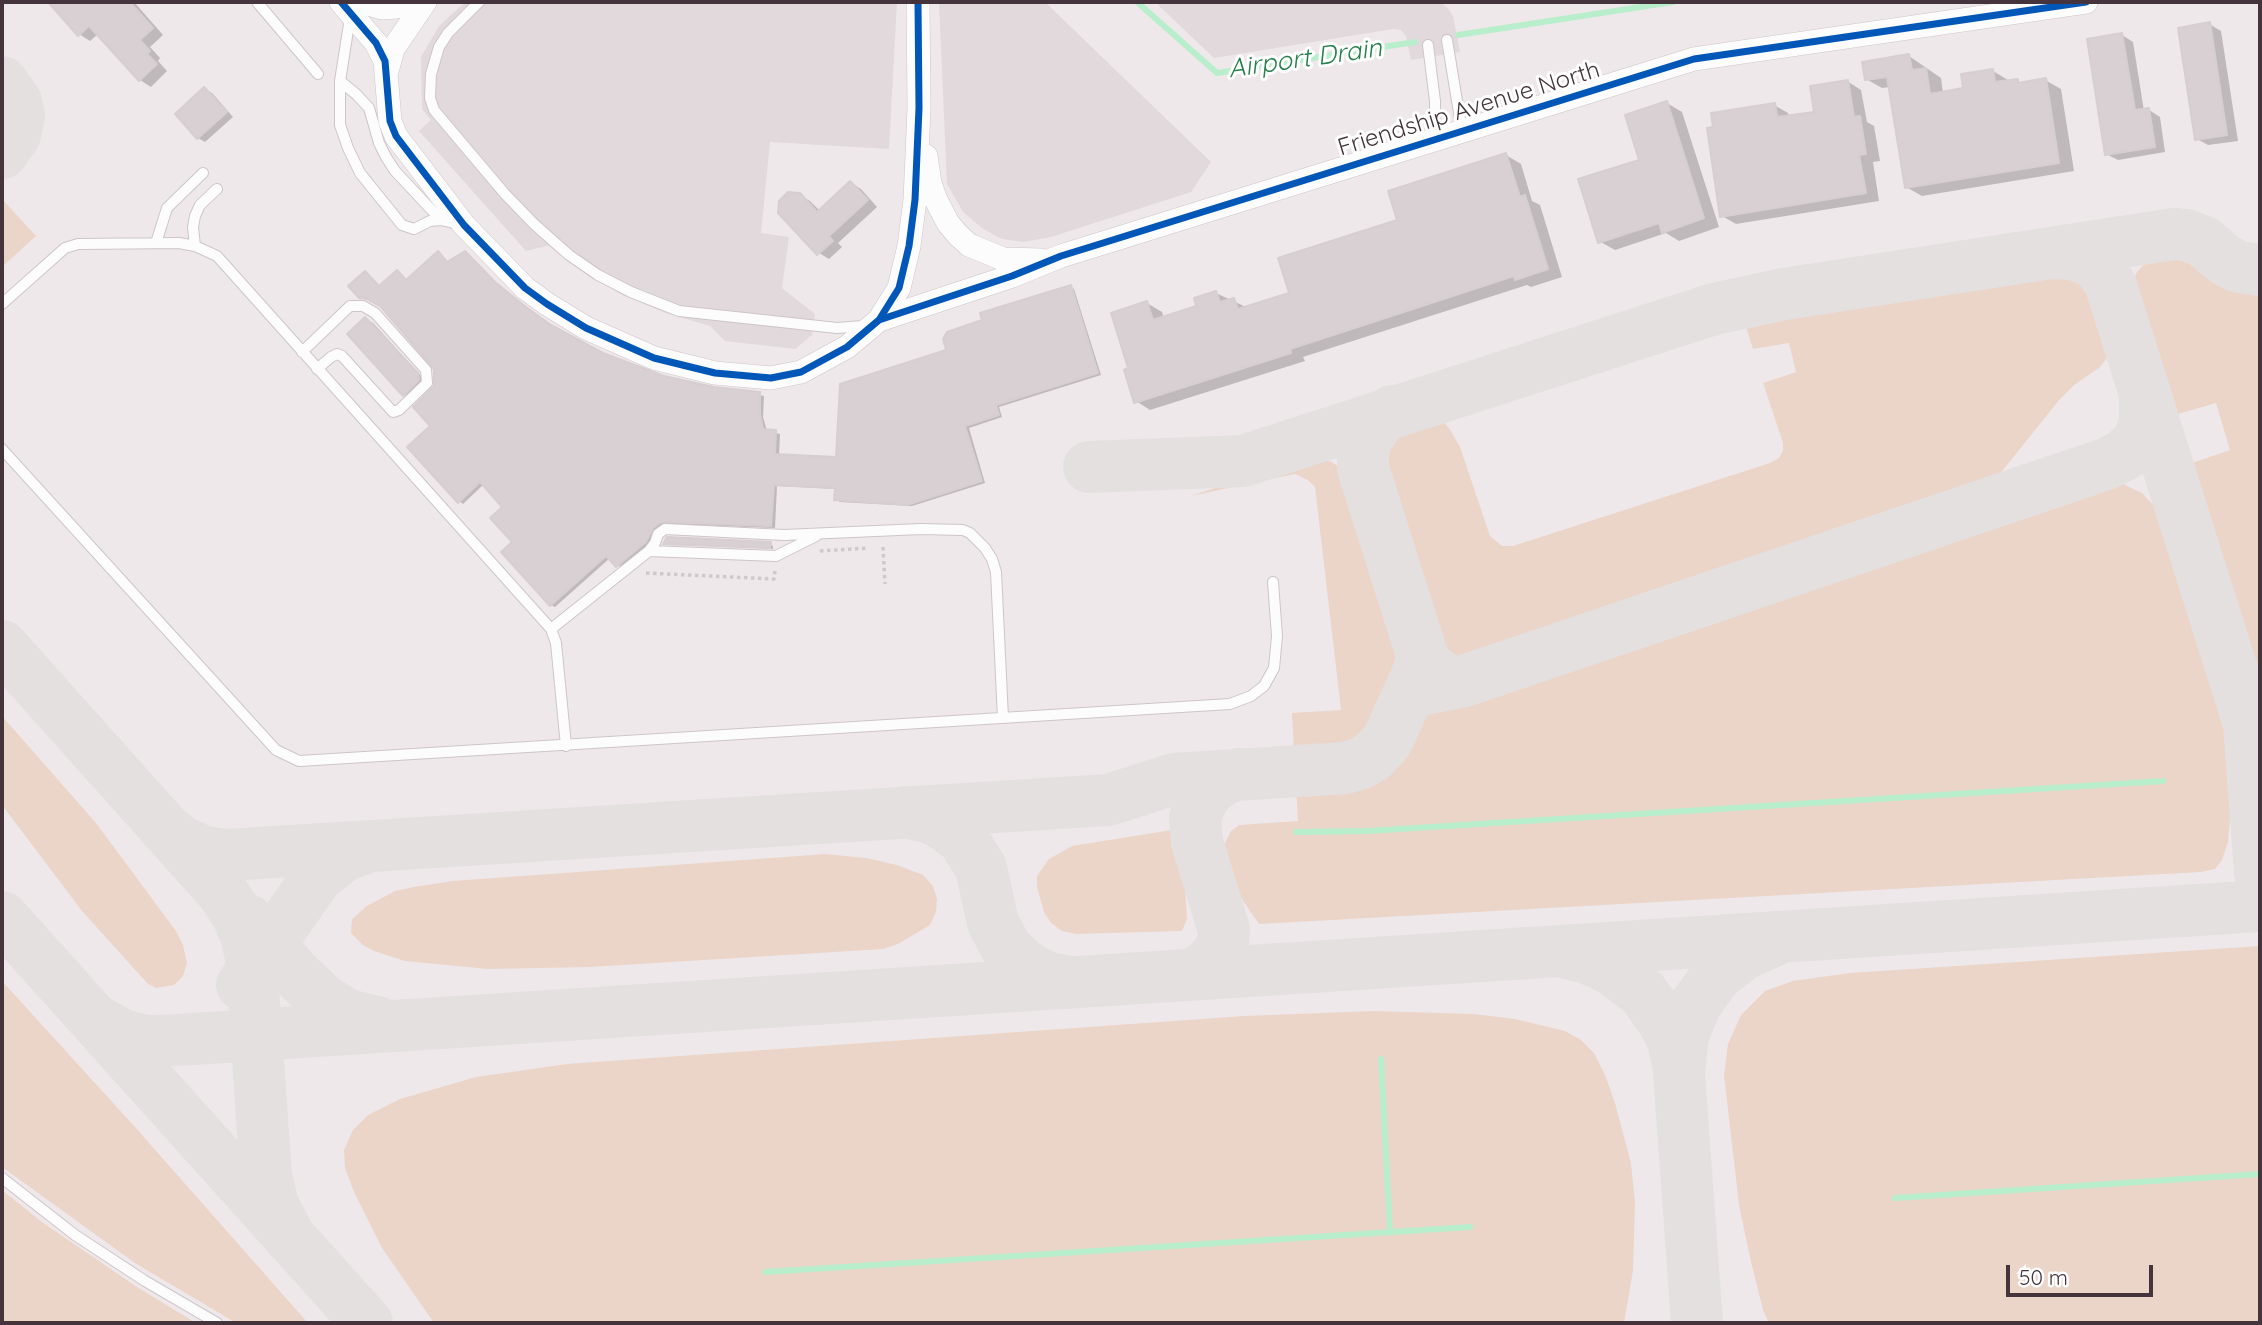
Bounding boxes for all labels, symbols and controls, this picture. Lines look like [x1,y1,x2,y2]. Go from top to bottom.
water label: Airport Drain [1226,33,1384,85]
street label: Friendship Avenue North [1335,55,1603,163]
scale bar [2010,1252,2157,1296]
text: 50 m [2019,1264,2068,1290]

